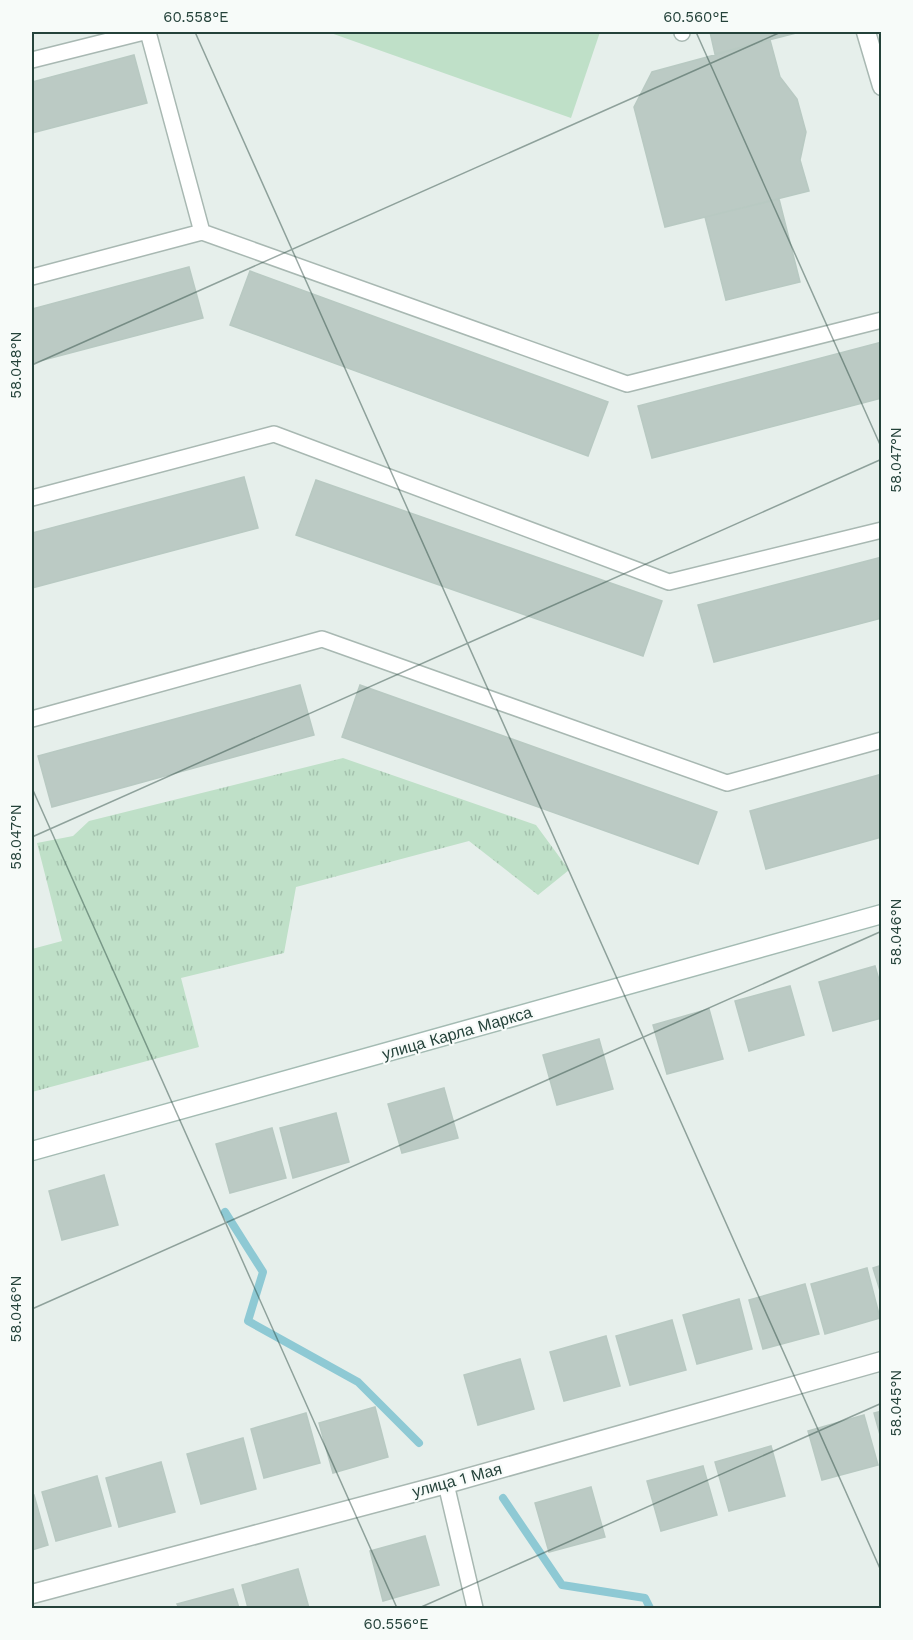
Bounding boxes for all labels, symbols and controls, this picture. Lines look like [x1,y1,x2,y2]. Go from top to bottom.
text: 60.558°E [163,8,229,26]
text: 60.560°E [663,8,729,26]
text: 58.048°N [7,331,25,399]
text: 58.047°N [887,427,905,493]
text: 58.047°N [7,804,25,870]
text: 58.046°N [887,898,905,966]
street label: улица Карла Маркса [380,1002,534,1064]
text: 58.046°N [7,1275,25,1343]
text: 58.045°N [887,1370,905,1436]
street label: улица 1 Мая [410,1459,504,1501]
text: 60.556°E [363,1615,429,1633]

